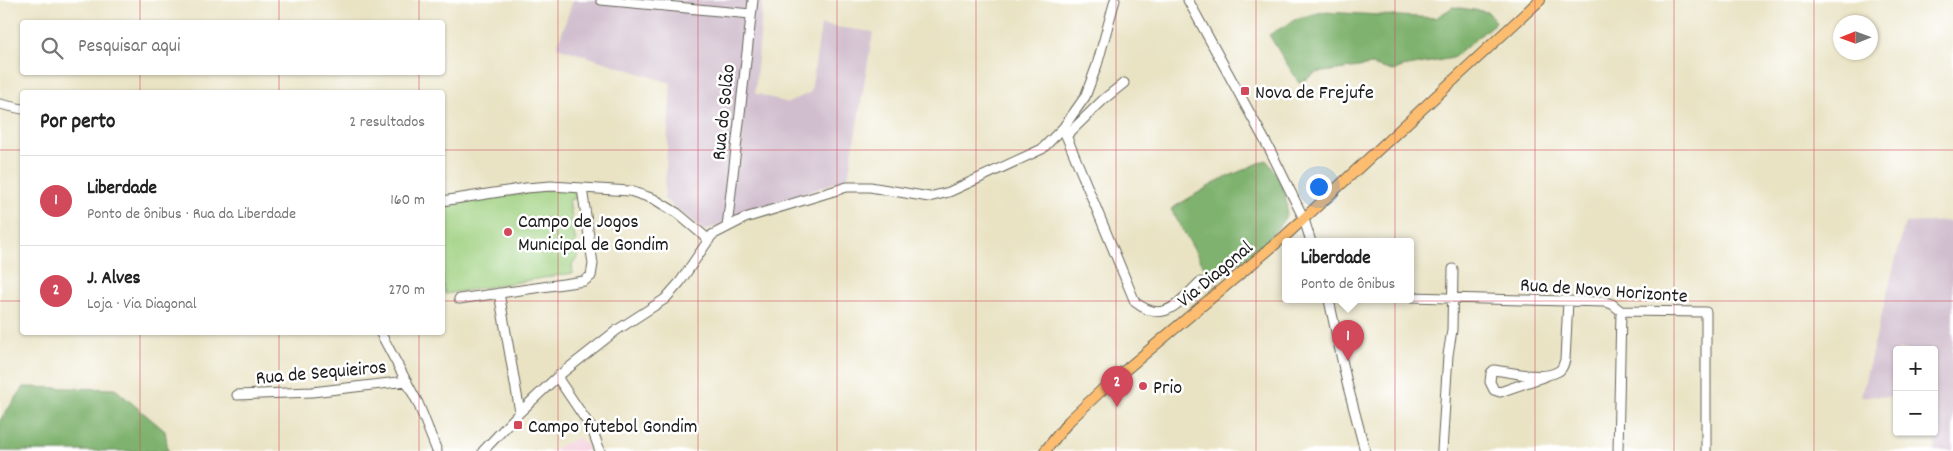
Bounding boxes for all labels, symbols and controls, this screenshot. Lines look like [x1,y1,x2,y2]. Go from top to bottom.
north arrow [1833,15,1878,60]
search box [20,20,445,75]
icon: search [38,34,66,62]
text: Pesquisar aqui [78,34,180,61]
street label: Rua do Solão [706,63,744,162]
place label: Nova de Frejufe [1255,80,1374,108]
marker: Nova de Frejufe [1239,85,1251,97]
text: Por perto [40,108,115,138]
text: 2 resultados [349,111,425,134]
your location [1306,174,1332,200]
text: Liberdade [87,176,157,203]
text: 1 [54,189,58,212]
text: 160 m [390,189,425,212]
text: Ponto de ônibus · Rua da Liberdade [87,203,296,226]
place label: Campo de Jogos Municipal de Gondim [518,209,669,260]
marker: Campo de Jogos Municipal de Gondim [502,226,514,238]
street label: Via Diagonal [1172,235,1260,315]
popup [1282,238,1414,303]
text: Liberdade [1301,246,1371,273]
text: J. Alves [87,266,141,293]
street label: Rua de Novo Horizonte [1519,272,1689,312]
text: Ponto de ônibus [1301,273,1395,296]
text: 2 [53,279,60,302]
text: 270 m [389,279,425,302]
text: Loja · Via Diagonal [87,293,197,316]
pin: 1 [1332,320,1364,361]
map controls [1893,346,1938,436]
button: + [1893,346,1938,391]
street label: Rua de Sequieiros [255,354,388,394]
pin: 2 [1101,366,1133,407]
place label: Prio [1153,375,1182,403]
marker: Prio [1137,380,1149,392]
button: − [1893,391,1938,436]
place label: Campo futebol Gondim [528,414,697,442]
marker: Campo futebol Gondim [512,419,524,431]

